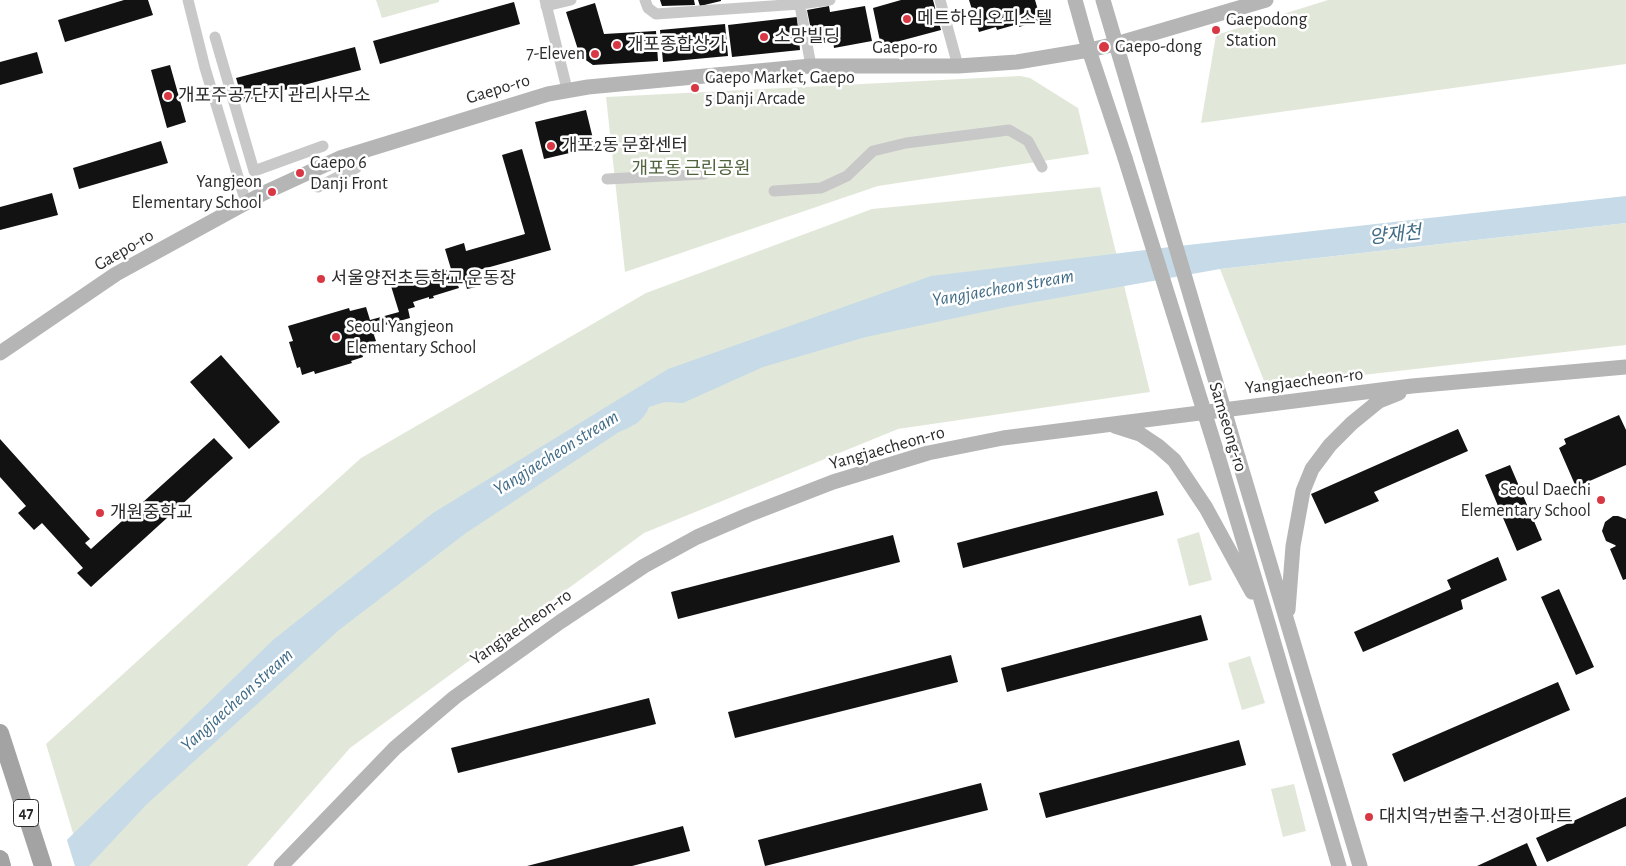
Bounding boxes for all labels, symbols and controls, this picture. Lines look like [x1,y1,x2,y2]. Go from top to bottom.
place label: 메트하임 오피스텔 [917,8,1052,30]
place label: Gaepodong Station [1226,9,1307,52]
marker: 메트하임 오피스텔 [901,13,913,25]
marker: Gaepodong Station [1210,24,1222,36]
place label: 소망빌딩 [774,26,840,48]
marker: 소망빌딩 [758,31,770,43]
place label: 개포종합상가 [627,34,726,56]
place label: Gaepo-dong [1115,36,1202,58]
street label: Gaepo-ro [872,37,938,59]
marker: 개포종합상가 [611,39,623,51]
marker: Gaepo-dong [1097,40,1111,54]
place label: 7-Eleven [526,43,585,65]
marker: 7-Eleven [589,48,601,60]
place label: Gaepo Market, Gaepo 5 Danji Arcade [705,67,855,110]
street label: Gaepo-ro [464,69,532,109]
marker: Gaepo Market, Gaepo 5 Danji Arcade [689,82,701,94]
place label: 개포주공7단지 관리사무소 [178,85,371,107]
marker: 개포주공7단지 관리사무소 [162,90,174,102]
place label: 개포2동 문화센터 [561,135,688,157]
marker: 개포2동 문화센터 [545,140,557,152]
place label: Gaepo 6 Danji Front [310,152,388,194]
park label: 개포동 근린공원 [632,158,750,180]
marker: Gaepo 6 Danji Front [294,167,306,179]
place label: Yangjeon Elementary School [132,171,262,213]
marker: Yangjeon Elementary School [266,186,278,198]
water label: 양재천 [1368,221,1422,249]
street label: Gaepo-ro [90,224,158,276]
water label: Yangjaecheon stream [930,264,1076,312]
place label: 서울양전초등학교 운동장 [331,268,516,290]
marker: 서울양전초등학교 운동장 [315,273,327,285]
place label: Seoul Yangjeon Elementary School [346,316,476,358]
marker: Seoul Yangjeon Elementary School [330,331,342,343]
street label: Yangjaecheon-ro [1244,363,1364,399]
street label: Samseong-ro [1204,380,1252,474]
water label: Yangjaecheon stream [489,405,623,501]
street label: Yangjaecheon-ro [827,421,947,475]
place label: Seoul Daechi Elementary School [1461,479,1591,522]
marker: Seoul Daechi Elementary School [1595,494,1607,506]
place label: 개원중학교 [110,502,193,524]
marker: 개원중학교 [94,507,106,519]
street label: Yangjaecheon-ro [466,584,576,670]
water label: Yangjaecheon stream [176,644,298,756]
road number: 47 [14,800,38,826]
place label: 대치역7번출구.선경아파트 [1379,806,1573,828]
marker: 대치역7번출구.선경아파트 [1363,811,1375,823]

